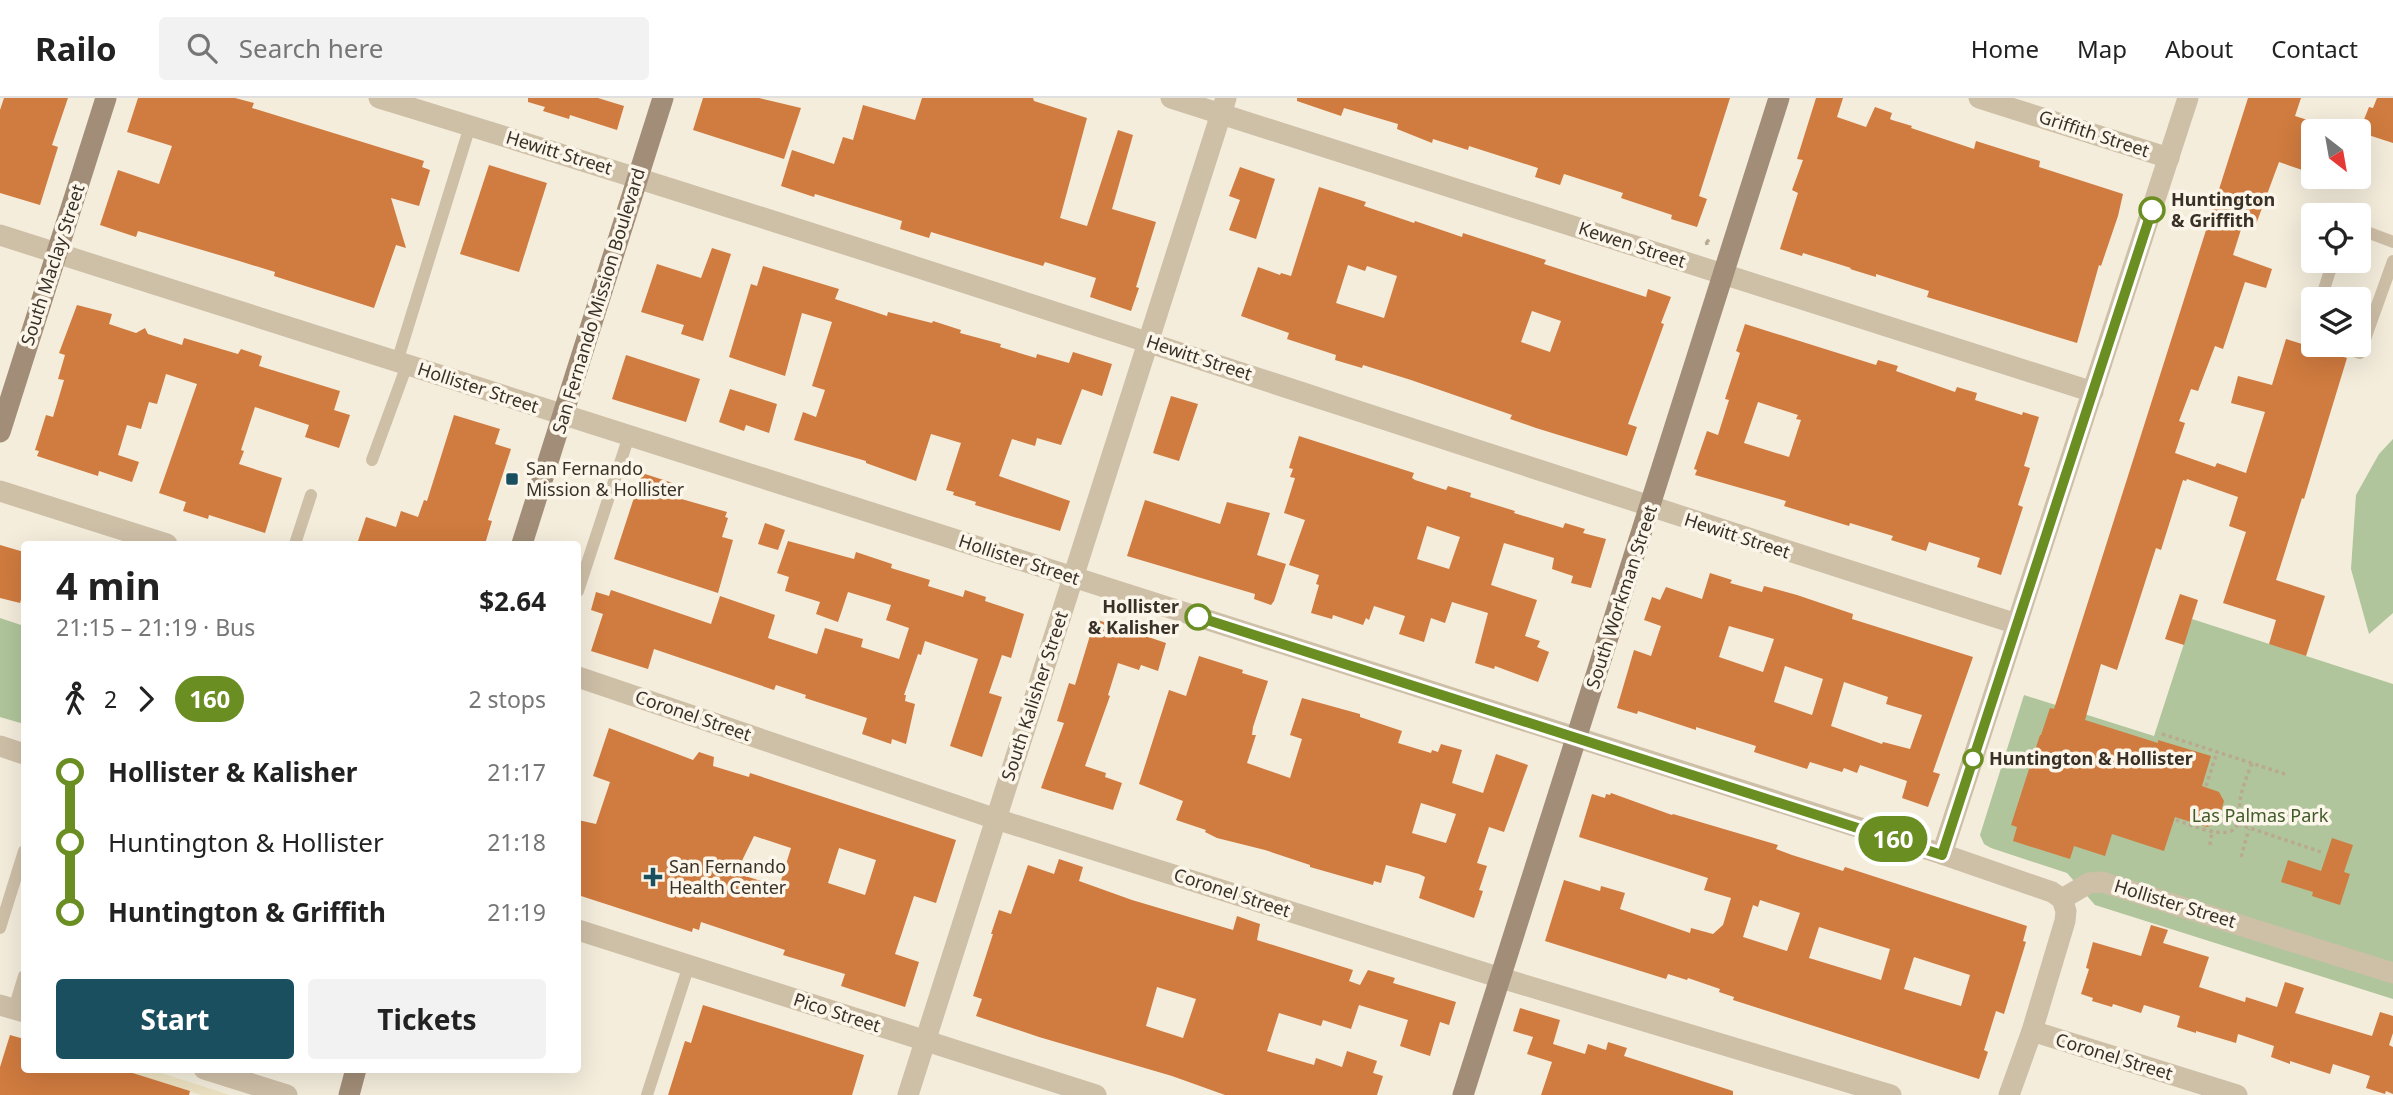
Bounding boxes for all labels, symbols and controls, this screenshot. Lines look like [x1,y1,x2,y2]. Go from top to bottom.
search box [159,17,649,80]
text: Railo [35,26,117,71]
icon: search [183,29,221,67]
text: Search here [239,30,383,66]
text: Home [1971,32,2039,65]
text: Map [2077,32,2127,65]
text: About [2165,32,2233,65]
text: Contact [2271,32,2358,65]
street label: Griffith Street [2036,104,2153,162]
north arrow [2301,119,2371,189]
map controls [2301,119,2371,357]
street label: Hewitt Street [503,125,616,180]
street label: San Fernando Mission Boulevard [546,165,650,437]
street label: South Maclay Street [15,181,90,348]
place label: Huntington & Griffith [2171,187,2275,232]
marker: Huntington & Griffith [2139,197,2165,223]
button: locate [2301,203,2371,273]
street label: Kewen Street [1576,215,1689,273]
button: layers [2301,287,2371,357]
street label: Hewitt Street [1143,329,1256,386]
street label: Hollister Street [415,356,542,418]
place label: San Fernando Mission & Hollister [526,456,685,501]
marker: San Fernando Mission & Hollister [504,471,520,487]
street label: South Workman Street [1580,501,1662,691]
street label: Hewitt Street [1681,507,1794,564]
street label: Hollister Street [956,528,1083,590]
text: 4 min [56,559,161,611]
text: $2.64 [479,583,546,619]
place label: Hollister & Kalisher [1088,594,1179,639]
marker: Hollister & Kalisher [1185,604,1211,630]
street label: South Kalisher Street [995,607,1073,784]
text: 21:15 – 21:19 · Bus [56,611,255,643]
icon: walk [56,680,94,718]
icon: forward [127,680,165,718]
text: 160 [189,682,230,715]
text: 2 [104,683,117,715]
text: 2 stops [468,683,546,715]
street label: Coronel Street [632,684,755,746]
place label: Huntington & Hollister [1989,746,2193,770]
marker: Huntington & Hollister [1963,749,1983,769]
text: Hollister & Kalisher [108,754,357,790]
text: 21:17 [487,756,546,788]
park label: Las Palmas Park [2192,803,2329,827]
line badge: 160 [1853,816,1933,862]
text: 160 [1872,822,1914,855]
text: Huntington & Hollister [108,824,384,860]
text: 21:18 [487,826,546,858]
place label: San Fernando Health Center [669,854,787,899]
street label: Coronel Street [1171,862,1294,922]
marker: San Fernando Health Center [643,867,663,887]
street label: Hollister Street [2112,873,2239,933]
text: Huntington & Griffith [108,894,386,930]
text: 21:19 [487,896,546,928]
button: Start [56,979,294,1059]
button: Tickets [308,979,546,1059]
street label: Pico Street [791,987,884,1038]
street label: Coronel Street [2053,1027,2176,1085]

